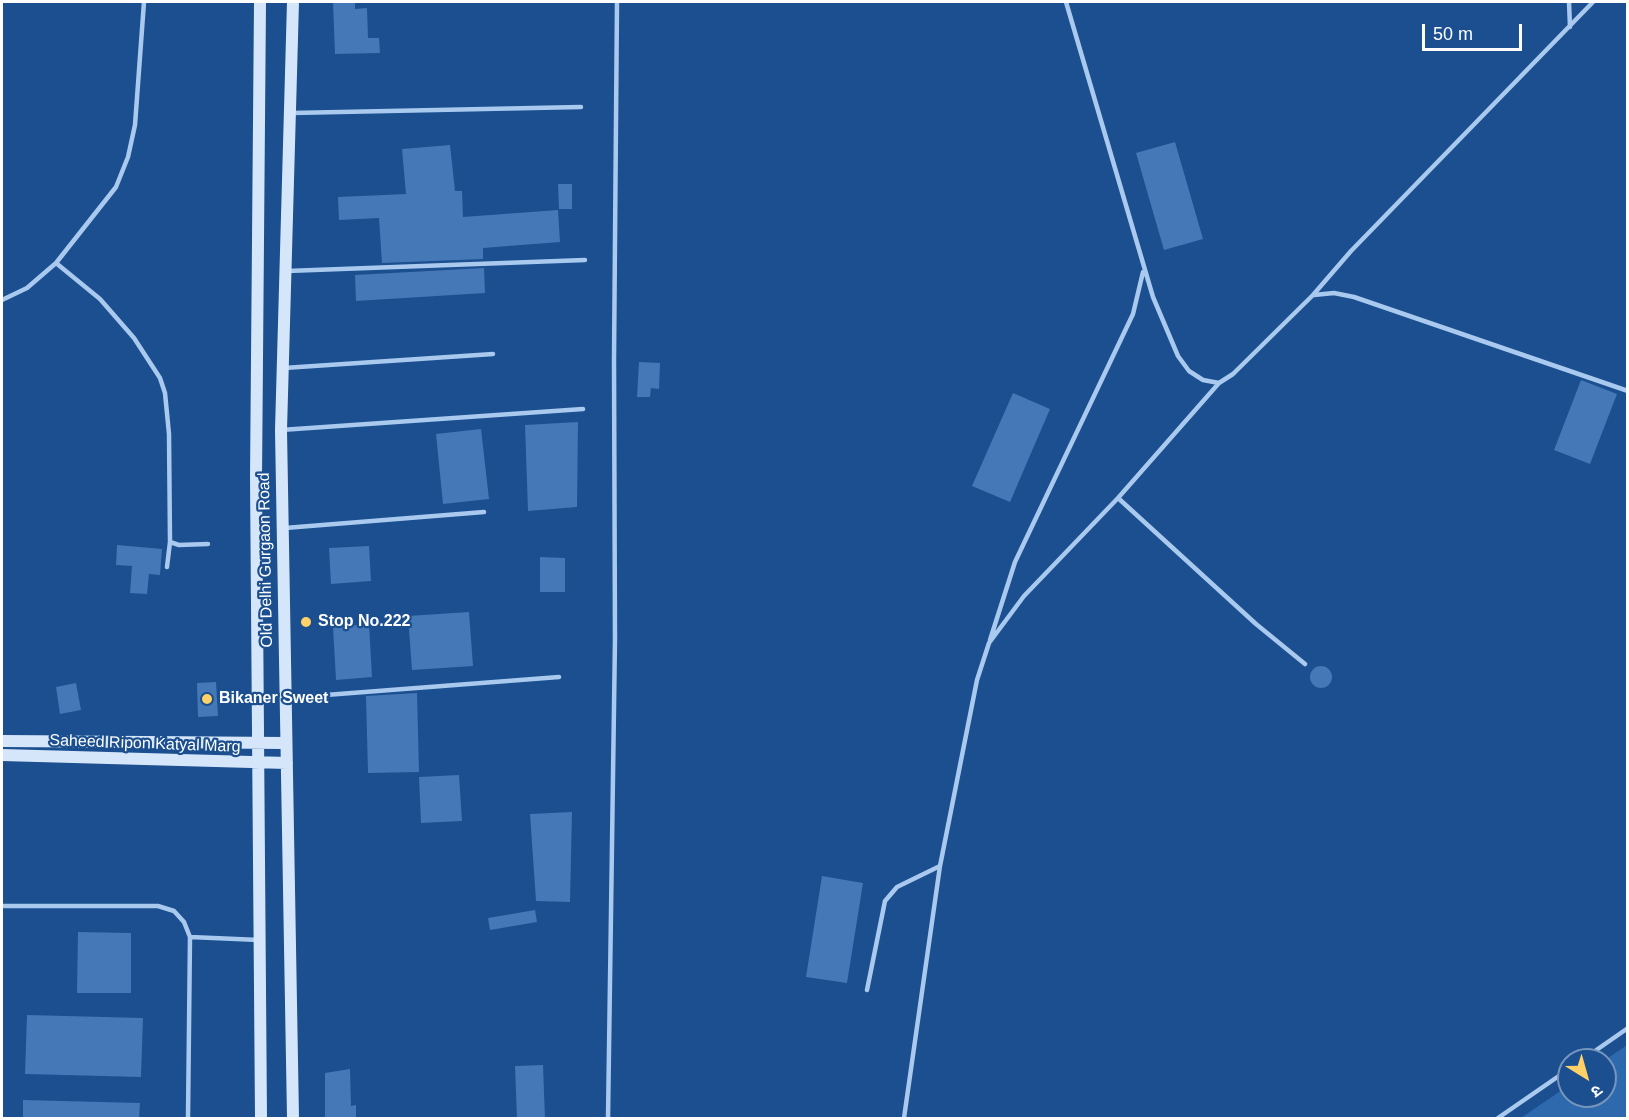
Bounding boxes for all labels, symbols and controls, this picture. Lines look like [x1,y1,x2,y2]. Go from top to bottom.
scale bar [1425,12,1526,50]
text: 50 m [1433,24,1473,44]
street label: Old Delhi Gurgaon Road [255,472,277,648]
place label: Stop No.222 [318,612,410,632]
marker: Stop No.222 [299,615,313,629]
place label: Bikaner Sweet [219,689,328,709]
marker: Bikaner Sweet [200,692,214,706]
street label: Saheed Ripon Katyal Marg [49,731,241,757]
north arrow [1557,1048,1617,1108]
text: उ [1588,1082,1606,1101]

